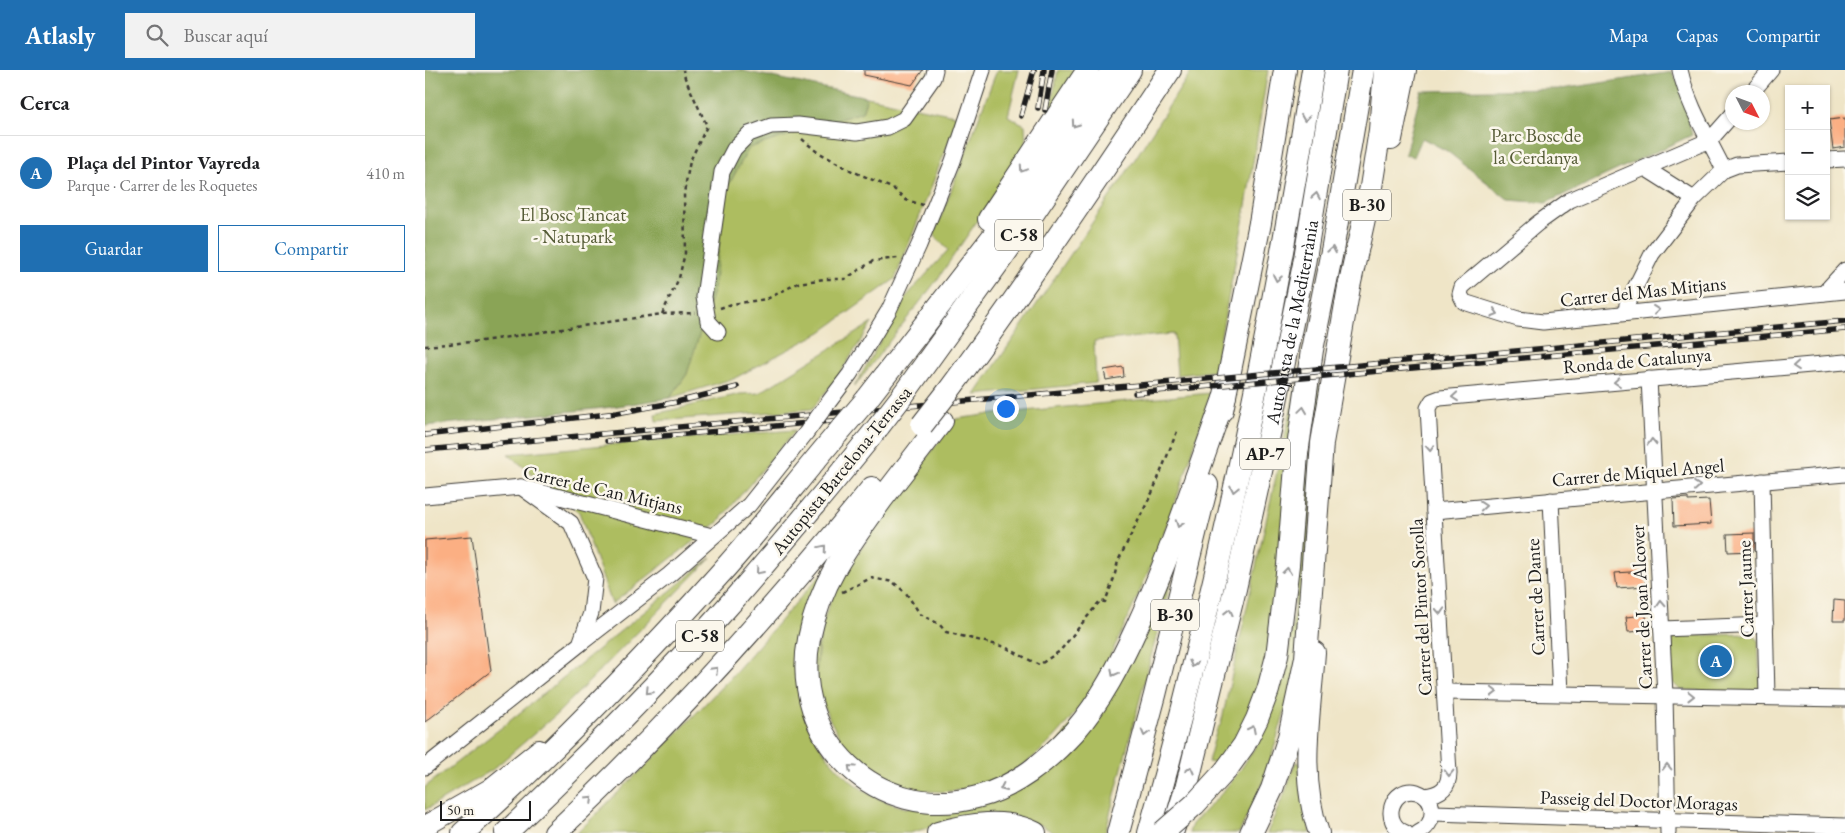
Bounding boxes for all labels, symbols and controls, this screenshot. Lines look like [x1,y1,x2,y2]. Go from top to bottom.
search box [125,13,475,58]
text: Atlasly [25,20,95,51]
icon: search [143,21,171,49]
text: Buscar aquí [183,23,268,48]
text: Mapa [1609,24,1648,47]
text: Capas [1676,24,1718,47]
text: Compartir [1746,24,1820,47]
north arrow [1725,85,1770,130]
map controls [1785,85,1830,220]
button: + [1785,85,1830,130]
text: Cerca [20,89,70,116]
one-way arrow [1301,114,1311,123]
one-way arrow [1072,119,1082,128]
park label: Parc Bosc de la Cerdanya [1491,123,1581,170]
button: − [1785,130,1830,175]
text: Plaça del Pintor Vayreda [67,150,260,175]
text: A [30,163,42,184]
text: 410 m [366,163,405,184]
one-way arrow [1020,163,1029,173]
text: Parque · Carrer de les Roquetes [67,175,257,196]
button: layers [1785,175,1830,220]
road number: B-30 [1343,190,1391,220]
one-way arrow [1310,191,1320,200]
park label: El Bosc Tancat - Natupark [520,202,626,249]
street label: Autopista de la Mediterrània [1260,218,1324,427]
road number: C-58 [995,220,1043,250]
button: Guardar [20,225,208,272]
button: Compartir [218,225,405,272]
one-way arrow [1327,246,1337,254]
street label: Carrer del Mas Mitjans [1559,270,1727,313]
one-way arrow [1273,274,1283,283]
one-way arrow [1652,305,1660,316]
one-way arrow [1490,307,1499,317]
street label: Ronda de Catalunya [1562,342,1713,379]
one-way arrow [1792,360,1800,371]
one-way arrow [1613,376,1621,387]
street label: Autopista Barcelona-Terrassa [765,380,918,561]
one-way arrow [1451,391,1459,402]
your location [993,396,1019,422]
one-way arrow [1298,405,1308,414]
road number: AP-7 [1240,438,1290,469]
one-way arrow [1647,438,1658,446]
one-way arrow [1425,445,1436,453]
street label: Carrer de Miquel Angel [1551,452,1726,492]
street label: Carrer de Can Mitjans [521,459,685,520]
one-way arrow [1693,481,1701,492]
one-way arrow [1229,484,1240,493]
one-way arrow [1479,501,1487,512]
street label: Carrer del Pintor Sorolla [1403,517,1438,696]
one-way arrow [1175,520,1185,528]
street label: Carrer de Joan Alcover [1625,523,1658,690]
street label: Carrer de Dante [1520,538,1551,656]
street label: Carrer Jaume [1731,540,1760,638]
one-way arrow [817,545,826,554]
one-way arrow [755,566,764,575]
one-way arrow [1281,567,1292,575]
road number: B-30 [1151,600,1199,630]
one-way arrow [1655,600,1666,608]
one-way arrow [1223,607,1234,616]
one-way arrow [1435,607,1446,615]
road number: C-58 [676,620,724,652]
pin: A [1700,642,1732,680]
one-way arrow [1188,660,1199,669]
one-way arrow [709,667,718,676]
one-way arrow [1110,668,1120,677]
one-way arrow [646,685,655,694]
one-way arrow [1490,687,1498,698]
one-way arrow [1687,690,1695,701]
one-way arrow [1246,725,1256,734]
one-way arrow [1140,729,1151,738]
one-way arrow [1662,763,1672,770]
one-way arrow [848,765,857,774]
one-way arrow [1185,766,1195,774]
one-way arrow [1443,769,1454,777]
one-way arrow [999,781,1008,792]
street label: Passeig del Doctor Moragas [1540,785,1738,816]
one-way arrow [584,796,593,805]
scale bar [440,798,531,821]
text: 50 m [447,801,474,819]

